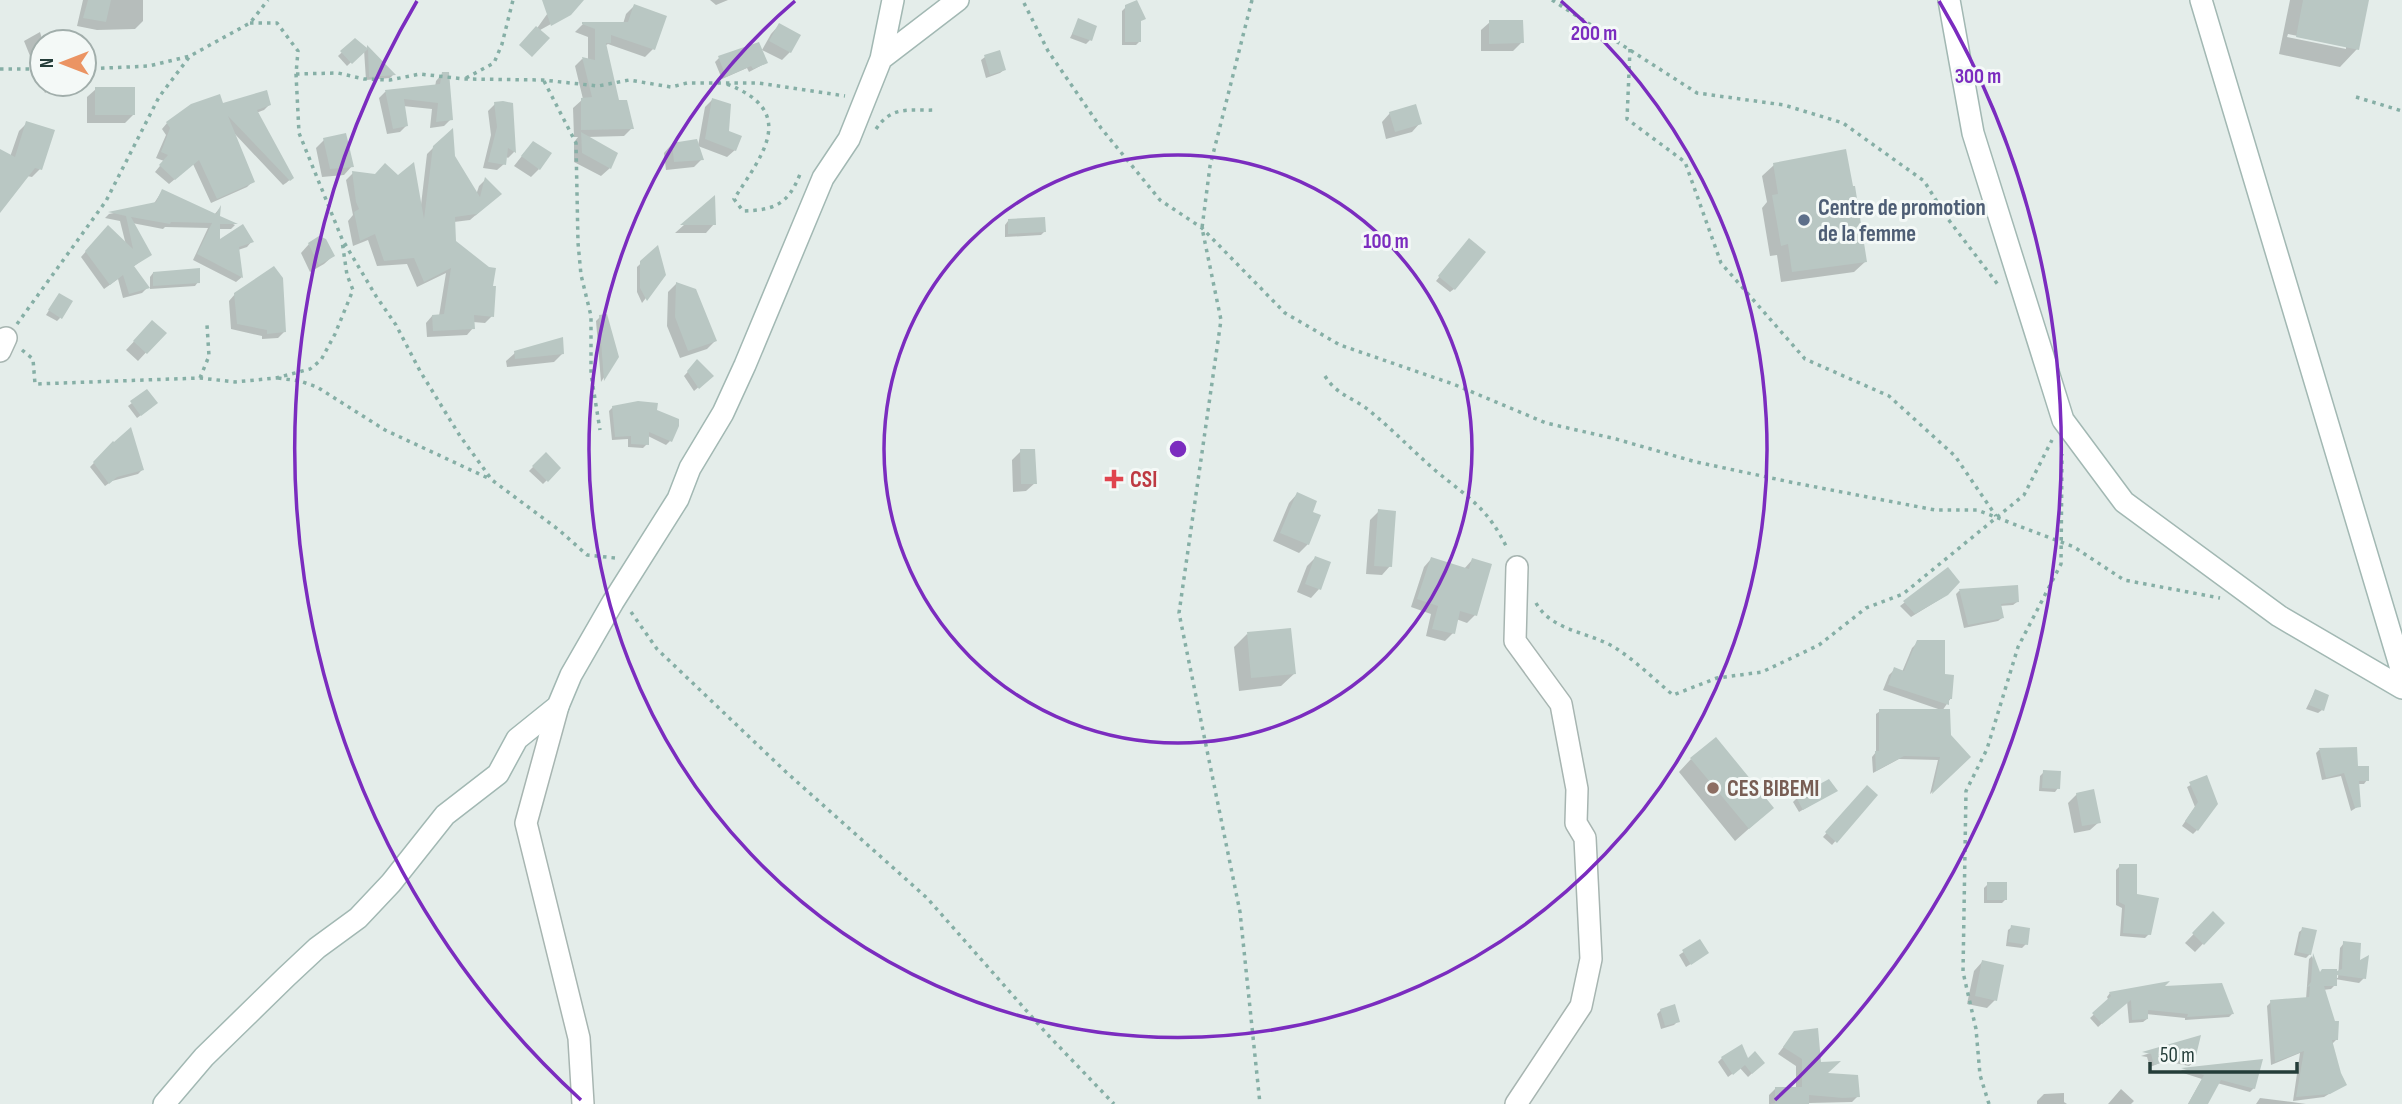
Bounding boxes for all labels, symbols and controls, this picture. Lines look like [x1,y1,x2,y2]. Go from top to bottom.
text: 200 m [1571,21,1617,46]
north arrow [28,28,98,98]
text: N [36,58,59,68]
text: 300 m [1955,64,2001,89]
place label: Centre de promotion de la femme [1818,194,1986,248]
marker: Centre de promotion de la femme [1796,212,1812,228]
text: 100 m [1363,229,1409,254]
centre of rings [1166,437,1190,461]
place label: CSI [1130,466,1157,494]
marker: CSI [1104,469,1124,489]
place label: CES BIBEMI [1727,775,1819,803]
marker: CES BIBEMI [1705,780,1721,796]
scale bar [2150,1030,2297,1074]
text: 50 m [2160,1043,2195,1068]

